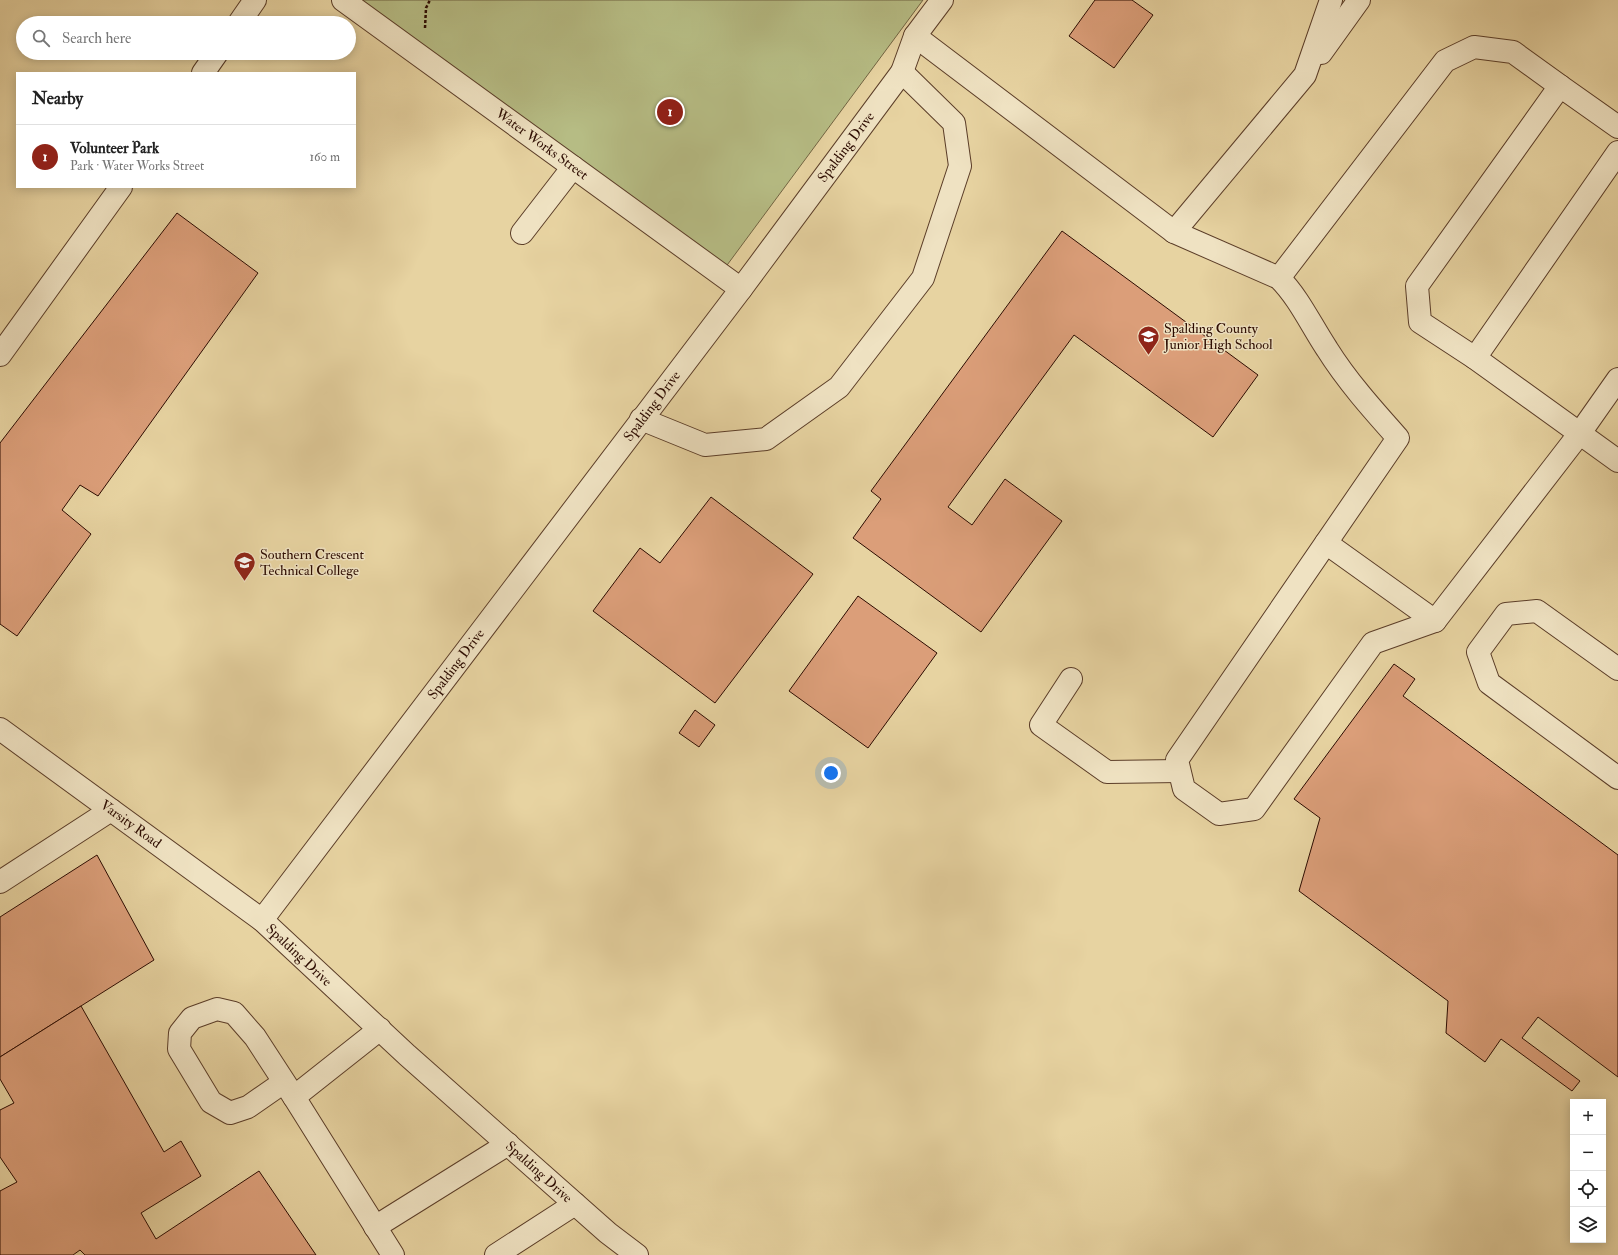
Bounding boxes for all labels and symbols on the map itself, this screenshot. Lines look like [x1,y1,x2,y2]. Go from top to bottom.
pin: 1 [657,97,683,127]
street label: Water Works Street [492,104,592,184]
street label: Spalding Drive [814,108,879,186]
place label: Spalding County Junior High School [1163,320,1273,353]
school or university icon: Spalding County Junior High School [1135,323,1161,356]
street label: Spalding Drive [620,367,685,445]
place label: Southern Crescent Technical College [260,546,364,579]
school or university icon: Southern Crescent Technical College [231,549,257,582]
street label: Spalding Drive [424,625,489,703]
your location [821,763,841,783]
street label: Varsity Road [97,796,165,853]
street label: Spalding Drive [262,920,336,991]
street label: Spalding Drive [501,1138,576,1207]

